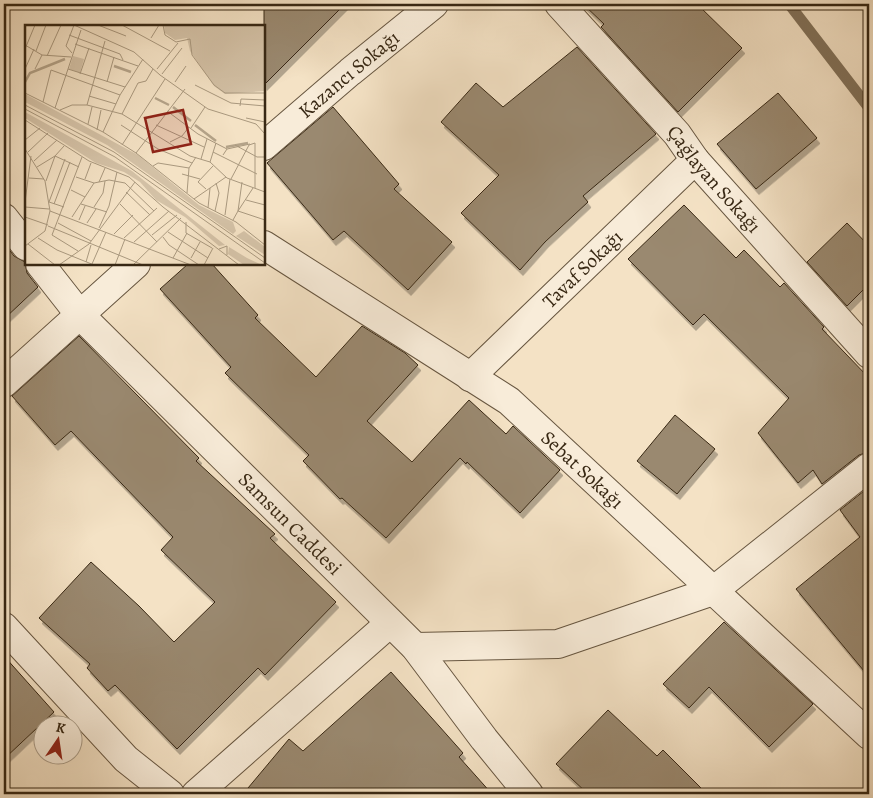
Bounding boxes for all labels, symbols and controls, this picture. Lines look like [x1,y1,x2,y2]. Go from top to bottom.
street label: Kazancı Sokağı [293,24,405,125]
inset map [25,25,265,265]
street label: Çağlayan Sokağı [661,119,767,239]
street label: Tavaf Sokağı [537,224,629,314]
street label: Sebat Sokağı [535,425,630,515]
street label: Samsun Caddesi [232,466,348,581]
north arrow [32,716,82,766]
text: K [54,718,68,738]

